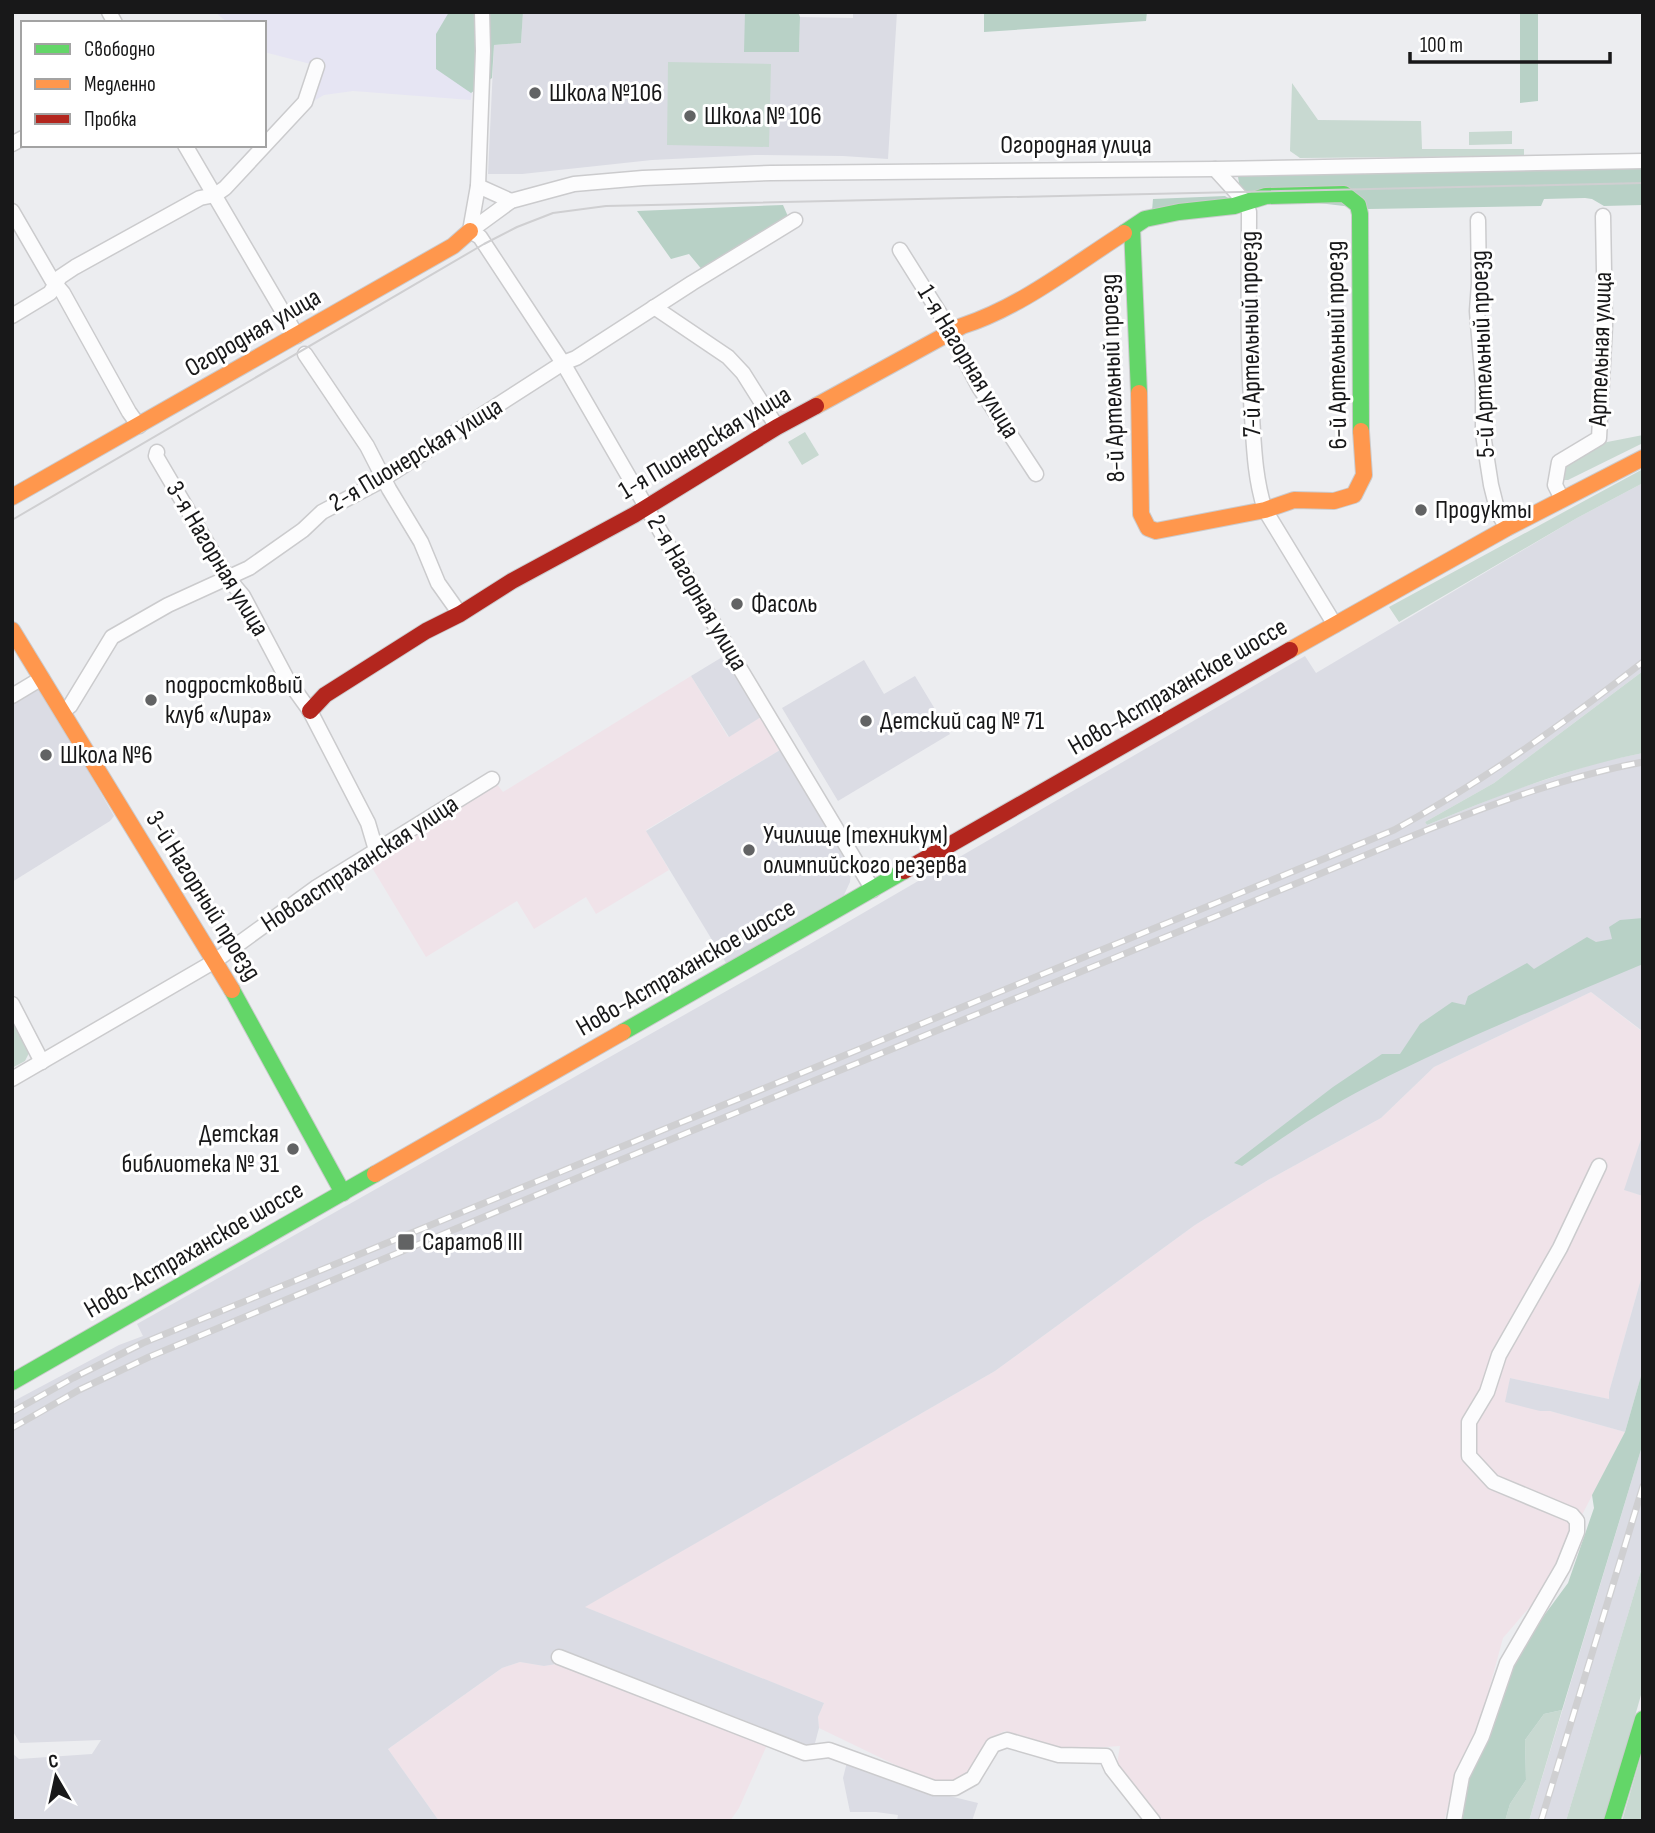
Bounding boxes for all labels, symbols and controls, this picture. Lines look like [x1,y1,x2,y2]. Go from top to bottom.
legend [21,21,266,147]
scale bar [1410,21,1610,65]
text: 100 m [1420,33,1463,58]
text: Свободно [84,37,155,62]
text: Медленно [84,72,156,97]
place label: Школа №106 [549,78,662,109]
marker: Школа №106 [527,85,543,101]
place label: Школа № 106 [704,101,822,132]
text: Пробка [84,107,137,132]
marker: Школа № 106 [682,108,698,124]
street label: Огородная улица [1000,130,1152,161]
street label: 7-й Артельный проезд [1234,231,1268,437]
street label: 6-й Артельный проезд [1320,240,1354,450]
street label: 5-й Артельный проезд [1464,250,1502,458]
street label: Артельная улица [1583,271,1619,428]
street label: 8-й Артельный проезд [1094,273,1132,483]
street label: 1-я Нагорная улица [910,280,1026,444]
street label: Огородная улица [180,282,326,384]
street label: 1-я Пионерская улица [613,379,797,507]
street label: 2-я Пионерская улица [324,391,508,519]
street label: 3-я Нагорная улица [159,476,275,642]
place label: Продукты [1435,495,1532,526]
marker: Продукты [1413,502,1429,518]
street label: 2-я Нагорная улица [640,510,754,676]
place label: Фасоль [751,589,818,620]
marker: Фасоль [729,596,745,612]
street label: Ново-Астраханское шоссе [1063,612,1293,762]
place label: подростковый клуб «Лира» [165,670,303,731]
marker: подростковый клуб «Лира» [143,692,159,708]
place label: Детский сад № 71 [880,706,1044,737]
marker: Детский сад № 71 [858,713,874,729]
place label: Школа №6 [60,740,153,771]
marker: Школа №6 [38,747,54,763]
street label: Новоастраханская улица [256,789,464,939]
street label: 3-й Нагорный проезд [139,806,267,986]
place label: Училище (техникум) олимпийского резерва [763,820,967,881]
marker: Училище (техникум) олимпийского резерва [741,842,757,858]
street label: Ново-Астраханское шоссе [571,893,801,1043]
place label: Детская библиотека № 31 [121,1119,279,1180]
marker: Детская библиотека № 31 [285,1141,301,1157]
street label: Ново-Астраханское шоссе [79,1175,309,1325]
place label: Саратов III [422,1227,523,1258]
marker: Саратов III [396,1232,416,1252]
north arrow [21,1742,91,1812]
text: С [47,1750,60,1774]

